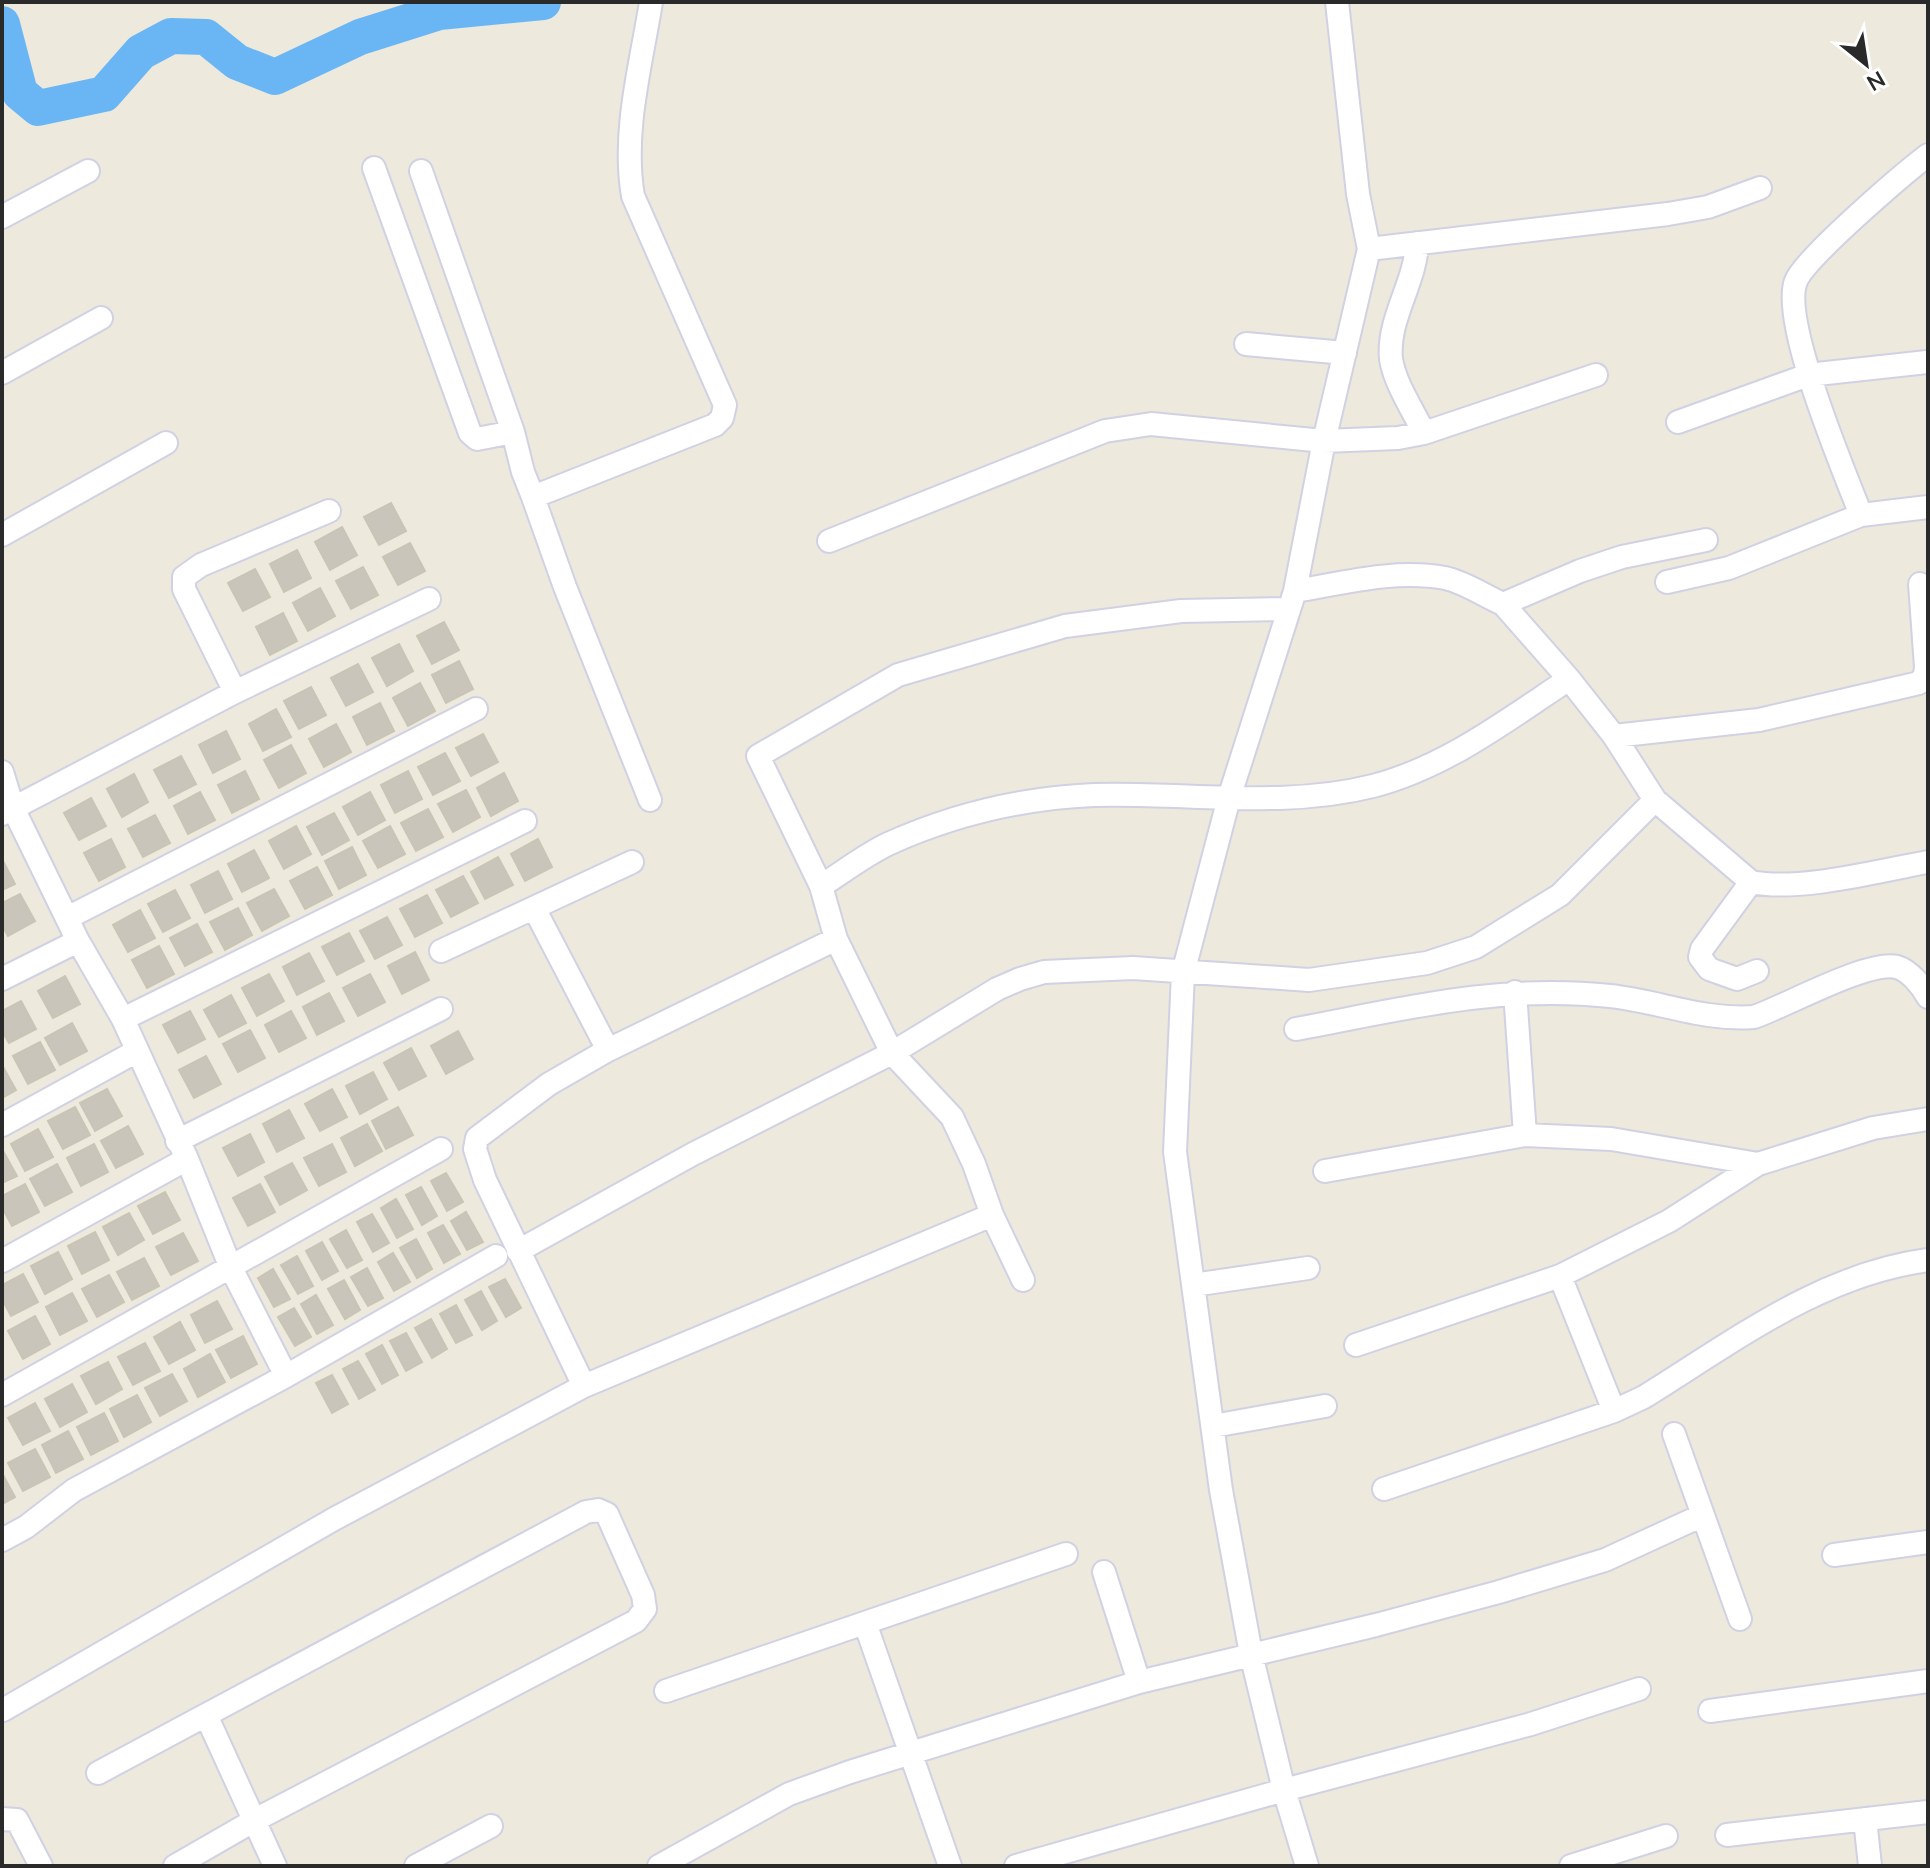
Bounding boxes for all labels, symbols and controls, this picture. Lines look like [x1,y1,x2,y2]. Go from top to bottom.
north arrow [1826,24,1906,104]
text: N [1861,63,1890,98]

